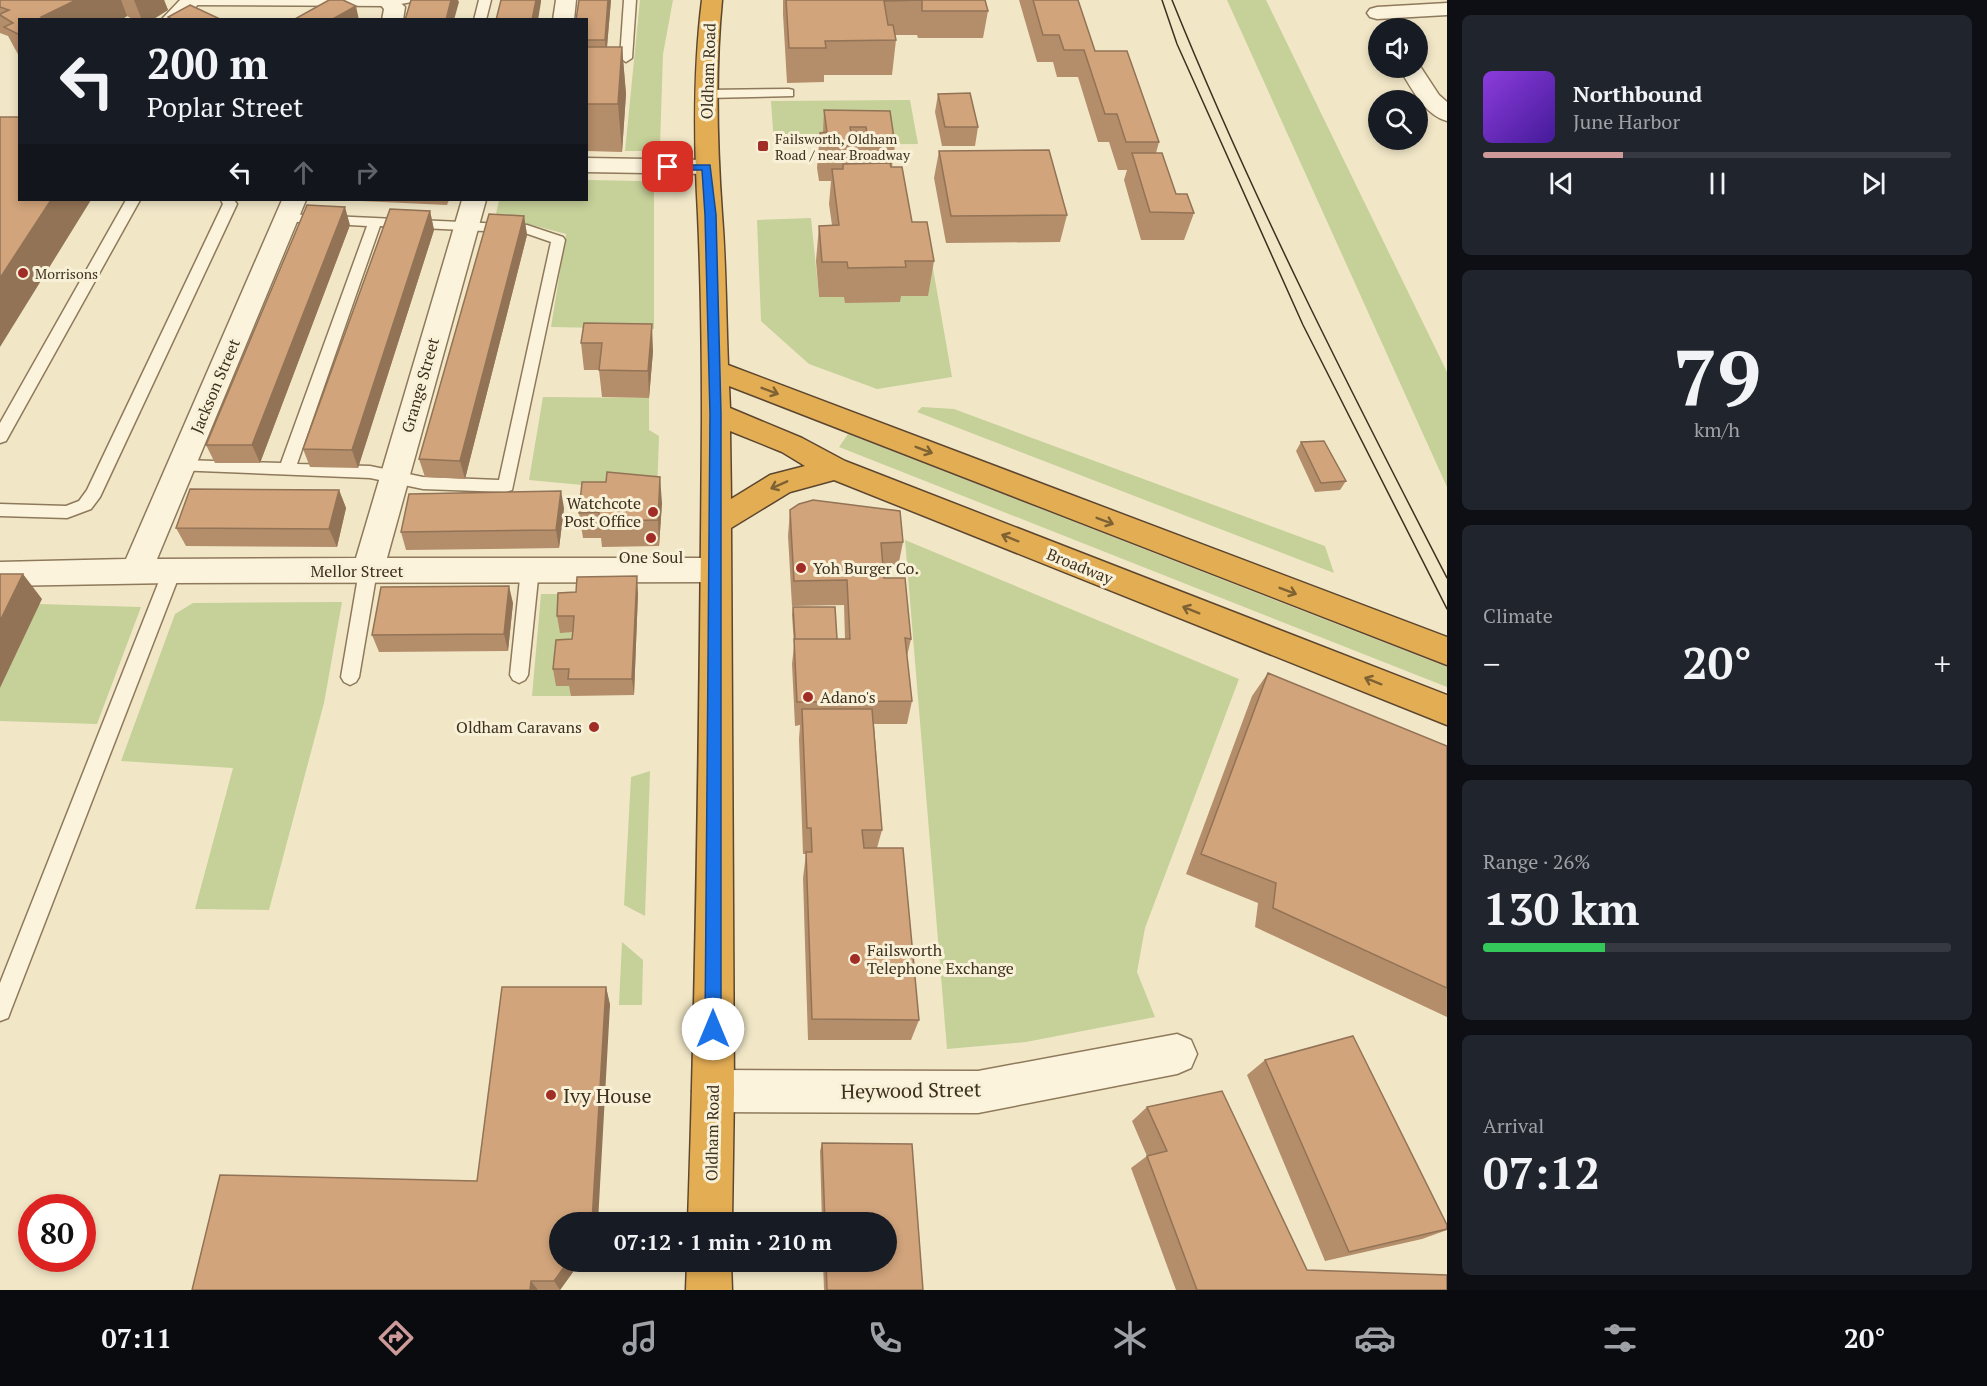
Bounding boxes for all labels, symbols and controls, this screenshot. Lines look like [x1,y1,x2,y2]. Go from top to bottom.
map controls [1368,18,1428,150]
button: sound [1368,18,1428,78]
street label: Oldham Road [695,22,721,120]
text: 200 m [147,35,268,91]
icon: left [48,42,126,120]
text: Northbound [1573,79,1702,108]
text: Poplar Street [147,89,303,125]
button: search [1368,90,1428,150]
text: June Harbor [1573,108,1680,135]
place label: Failsworth, Oldham Road / near Broadway [775,129,911,164]
marker: Failsworth, Oldham Road / near Broadway [756,139,770,153]
pin [642,141,693,192]
icon: arrive [651,150,684,183]
icon: left [224,156,257,189]
icon: ahead [287,156,320,189]
icon: right [350,156,383,189]
icon: previous [1545,167,1578,200]
icon: pause [1701,167,1734,200]
icon: next [1857,167,1890,200]
place label: Morrisons [35,264,98,283]
marker: Morrisons [16,266,30,280]
text: 79 [1673,325,1761,428]
street label: Jackson Street [185,335,245,437]
street label: Grange Street [396,335,444,435]
one-way arrow [760,386,778,397]
text: km/h [1694,416,1740,443]
one-way arrow [914,445,933,456]
one-way arrow [770,480,788,491]
place label: Watchcote Post Office [564,492,641,532]
marker: Watchcote Post Office [646,505,660,519]
one-way arrow [1096,517,1114,528]
marker: One Soul [644,531,658,545]
one-way arrow [1001,532,1020,543]
street label: Broadway [1044,543,1117,590]
place label: One Soul [619,546,684,568]
place label: Yoh Burger Co. [813,557,919,579]
street label: Mellor Street [310,560,404,582]
marker: Yoh Burger Co. [794,561,808,575]
one-way arrow [1278,586,1296,597]
text: Climate [1483,602,1553,629]
one-way arrow [1182,603,1201,614]
text: 20° [1682,632,1752,692]
text: − [1483,642,1501,685]
text: + [1933,642,1951,685]
one-way arrow [1364,675,1382,686]
place label: Adano's [820,686,876,708]
marker: Adano's [801,690,815,704]
place label: Oldham Caravans [456,716,582,738]
marker: Oldham Caravans [587,720,601,734]
text: Range · 26% [1483,848,1590,875]
text: 130 km [1483,878,1639,938]
place label: Failsworth Telephone Exchange [867,939,1014,979]
marker: Failsworth Telephone Exchange [848,952,862,966]
position arrow [681,997,745,1061]
street label: Heywood Street [840,1075,982,1105]
place label: Ivy House [563,1082,652,1109]
street label: Oldham Road [700,1084,724,1181]
marker: Ivy House [544,1088,558,1102]
text: Arrival [1483,1112,1544,1139]
text: 07:12 [1483,1142,1600,1202]
speed limit sign: 80 [18,1194,96,1272]
text: 07:12 · 1 min · 210 m [614,1227,832,1256]
icon: directions [375,1317,417,1359]
icon: music [619,1317,661,1359]
icon: phone [864,1317,906,1359]
icon: climate [1109,1317,1151,1359]
icon: car [1354,1317,1396,1359]
icon: filters [1599,1317,1641,1359]
text: 07:11 [101,1320,172,1356]
text: 20° [1844,1320,1886,1356]

